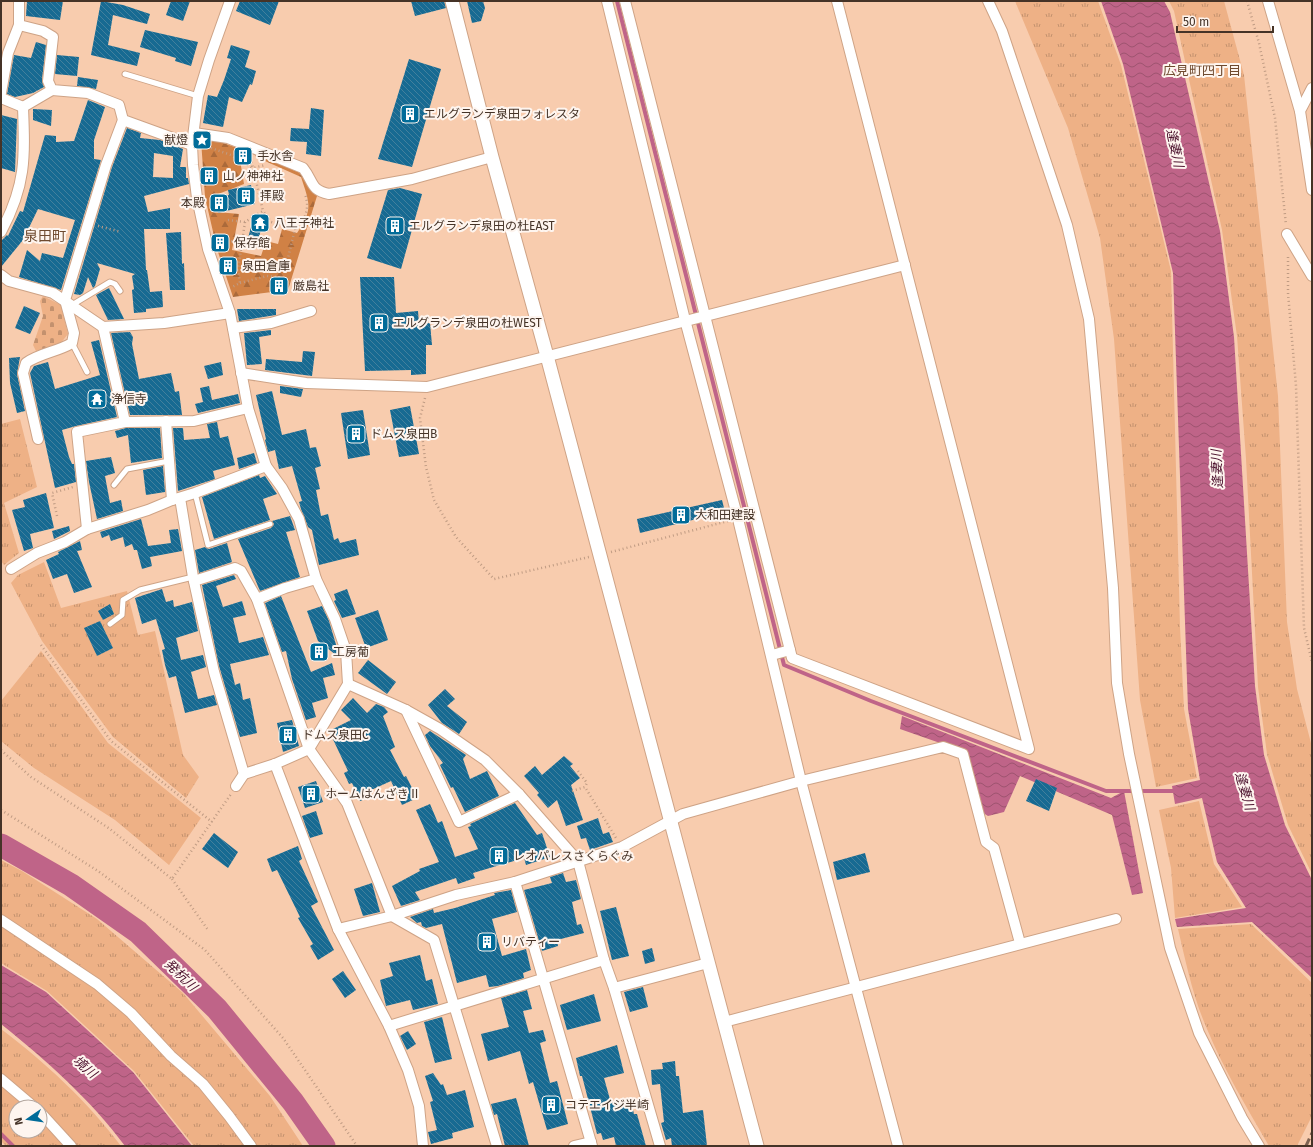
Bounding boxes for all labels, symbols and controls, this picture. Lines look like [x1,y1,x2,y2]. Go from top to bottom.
scale bar [1177,8,1273,34]
text: 50 m [1183,15,1209,29]
district label: 広見町四丁目 [1163,63,1241,78]
building icon: エルグランデ泉田フォレスタ [399,103,421,125]
place label: エルグランデ泉田フォレスタ [424,107,580,121]
water label: 逢妻川 [1164,127,1187,171]
place icon: 献燈 [191,129,213,151]
place label: 献燈 [164,133,188,147]
building icon: 手水舎 [232,145,254,167]
place label: 手水舎 [257,149,293,163]
building icon: 山ノ神神社 [198,165,220,187]
place label: 山ノ神神社 [223,169,283,183]
building icon: 拝殿 [235,185,257,207]
place label: 拝殿 [260,189,284,203]
building icon: 本殿 [208,192,230,214]
place label: 本殿 [181,196,205,210]
temple icon: 八王子神社 [249,212,271,234]
building icon: エルグランデ泉田の杜EAST [384,215,406,237]
place label: 八王子神社 [274,216,334,230]
place label: エルグランデ泉田の杜EAST [409,219,556,233]
district label: 泉田町 [24,228,66,245]
building icon: 保存館 [209,232,231,254]
place label: 保存館 [234,236,270,250]
building icon: 泉田倉庫 [217,255,239,277]
place label: 泉田倉庫 [242,259,290,273]
building icon: 厳島社 [268,275,290,297]
place label: 厳島社 [293,279,329,293]
building icon: エルグランデ泉田の杜WEST [368,312,390,334]
place label: エルグランデ泉田の杜WEST [393,316,542,330]
temple icon: 浄信寺 [86,388,108,410]
place label: 浄信寺 [111,392,147,406]
building icon: ドムス泉田B [345,423,367,445]
place label: ドムス泉田B [370,427,437,441]
water label: 逢妻川 [1208,447,1226,489]
building icon: 大和田建設 [670,504,692,526]
place label: 大和田建設 [695,508,755,522]
building icon: 工房葡 [308,641,330,663]
place label: 工房葡 [333,645,369,659]
building icon: ドムス泉田C [277,724,299,746]
place label: ドムス泉田C [302,728,369,742]
water label: 逢妻川 [1232,770,1258,814]
building icon: ホームはんざきⅡ [300,783,322,805]
place label: ホームはんざきⅡ [325,787,421,801]
building icon: レオパレスさくらぐみ [488,845,510,867]
place label: レオパレスさくらぐみ [513,849,633,863]
building icon: リバティー [476,931,498,953]
place label: リバティー [501,935,560,949]
water label: 発杭川 [162,956,202,995]
water label: 境川 [70,1053,101,1082]
building icon: コテエイジ半崎 [540,1094,562,1116]
place label: コテエイジ半崎 [565,1098,649,1112]
north arrow [8,1099,48,1139]
text: N [12,1116,26,1126]

